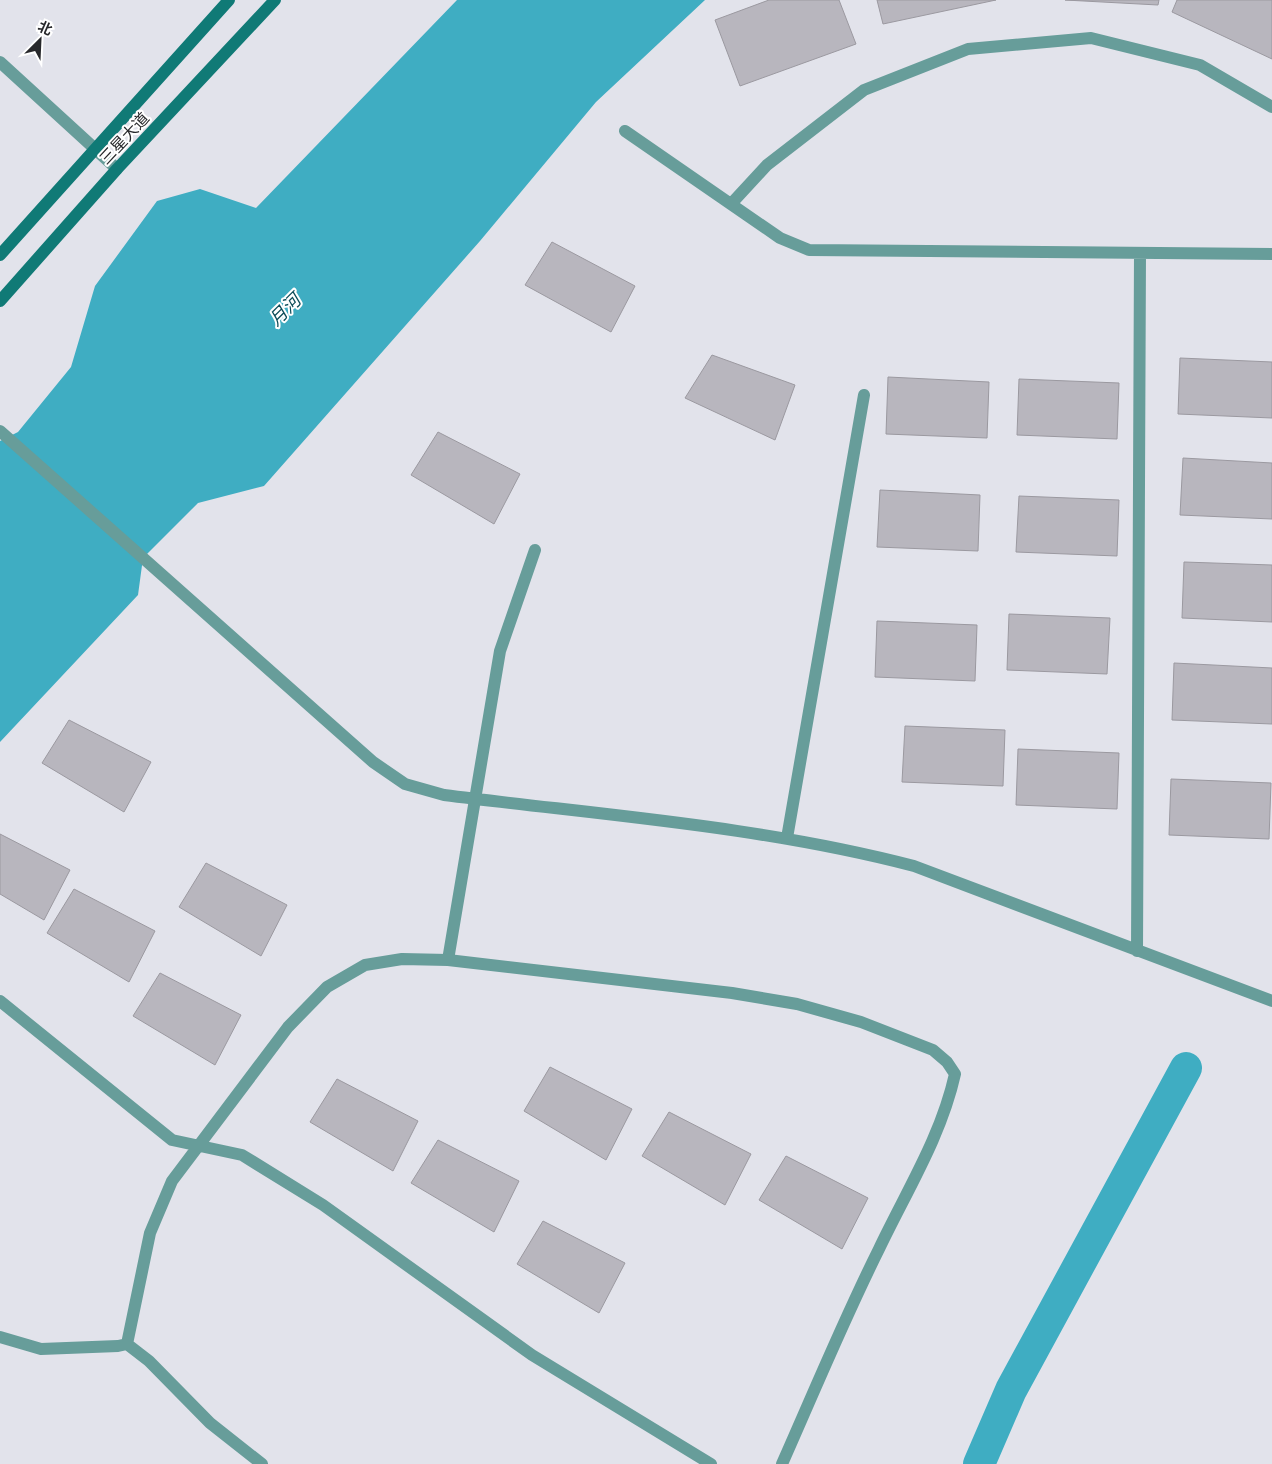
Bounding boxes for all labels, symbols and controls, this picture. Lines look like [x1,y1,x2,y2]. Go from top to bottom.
north arrow [15,15,65,65]
text: 北 [35,17,55,39]
street label: 三星大道 [96,108,153,168]
water label: 月河 [264,287,308,331]

